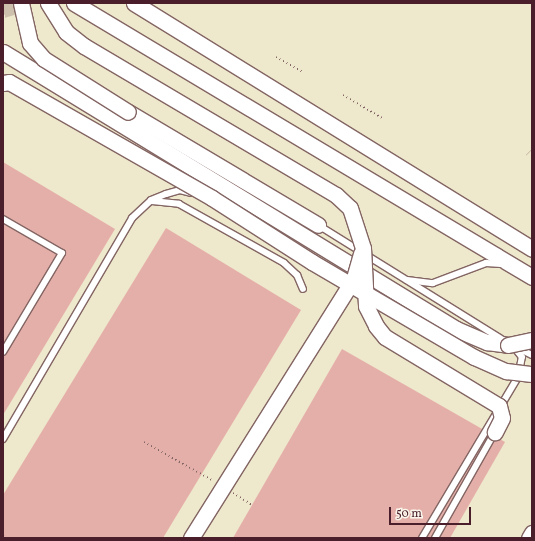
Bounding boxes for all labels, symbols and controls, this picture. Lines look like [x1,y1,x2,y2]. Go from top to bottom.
scale bar [391,499,473,525]
text: 50 m [396,506,422,522]

